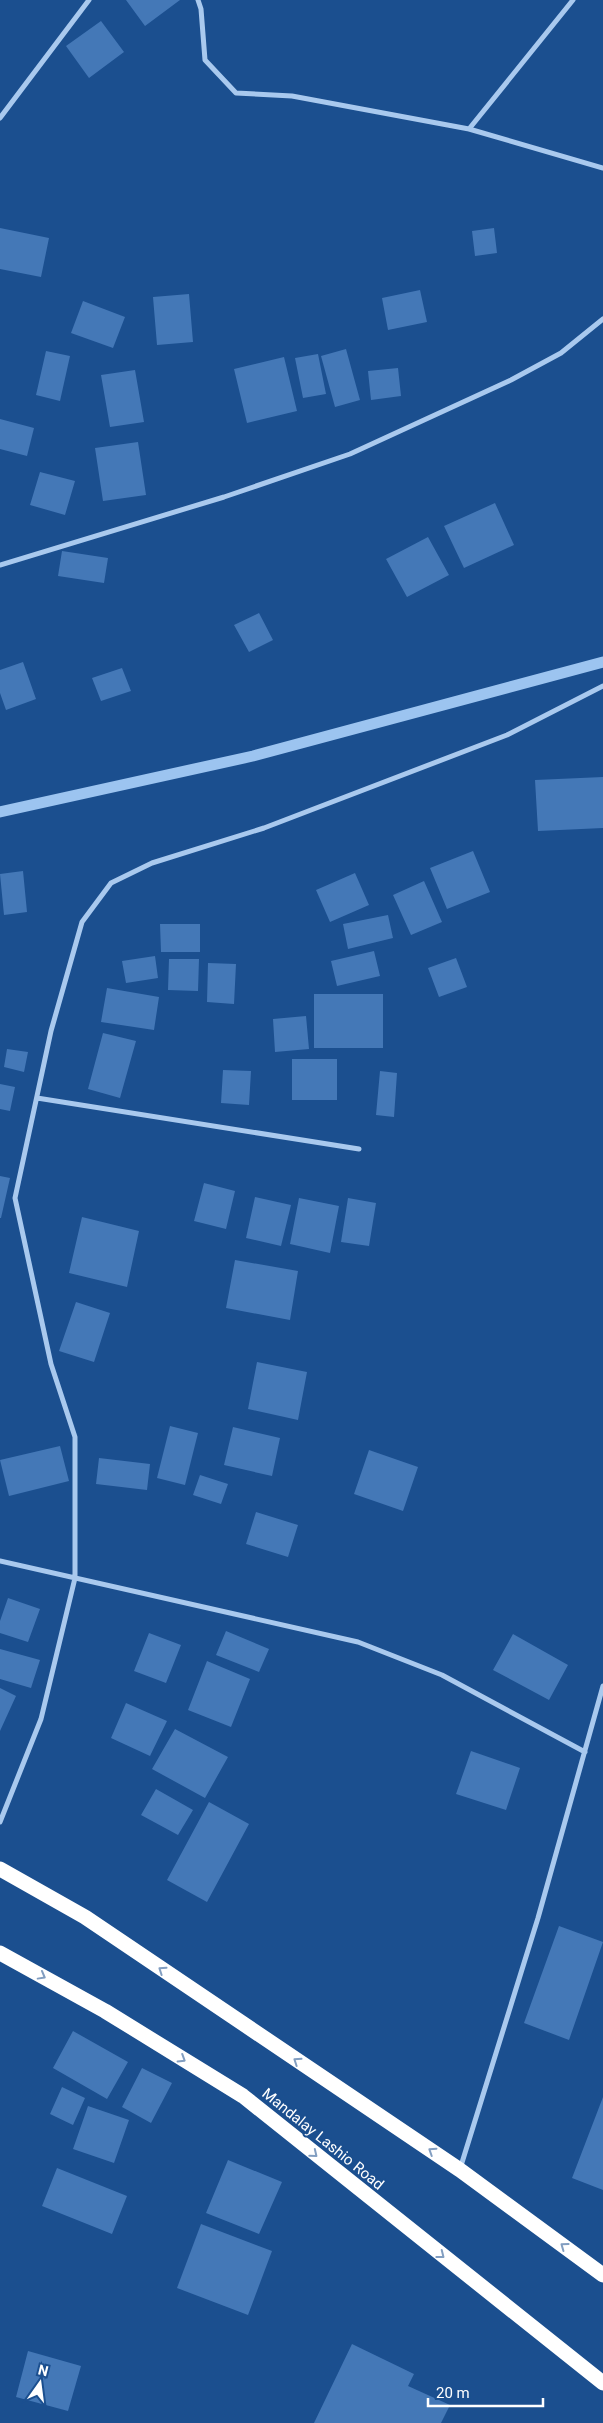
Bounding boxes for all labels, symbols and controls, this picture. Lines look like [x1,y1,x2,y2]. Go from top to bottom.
one-way arrow [159,1967,168,1976]
one-way arrow [37,1970,46,1980]
one-way arrow [177,2053,186,2062]
one-way arrow [293,2058,303,2067]
street label: Mandalay Lashio Road [259,2084,387,2194]
one-way arrow [308,2148,317,2156]
one-way arrow [428,2148,438,2157]
one-way arrow [560,2243,570,2252]
one-way arrow [435,2250,444,2258]
north arrow [15,2358,65,2408]
text: N [36,2361,50,2379]
scale bar [428,2376,543,2408]
text: 20 m [436,2384,470,2402]

